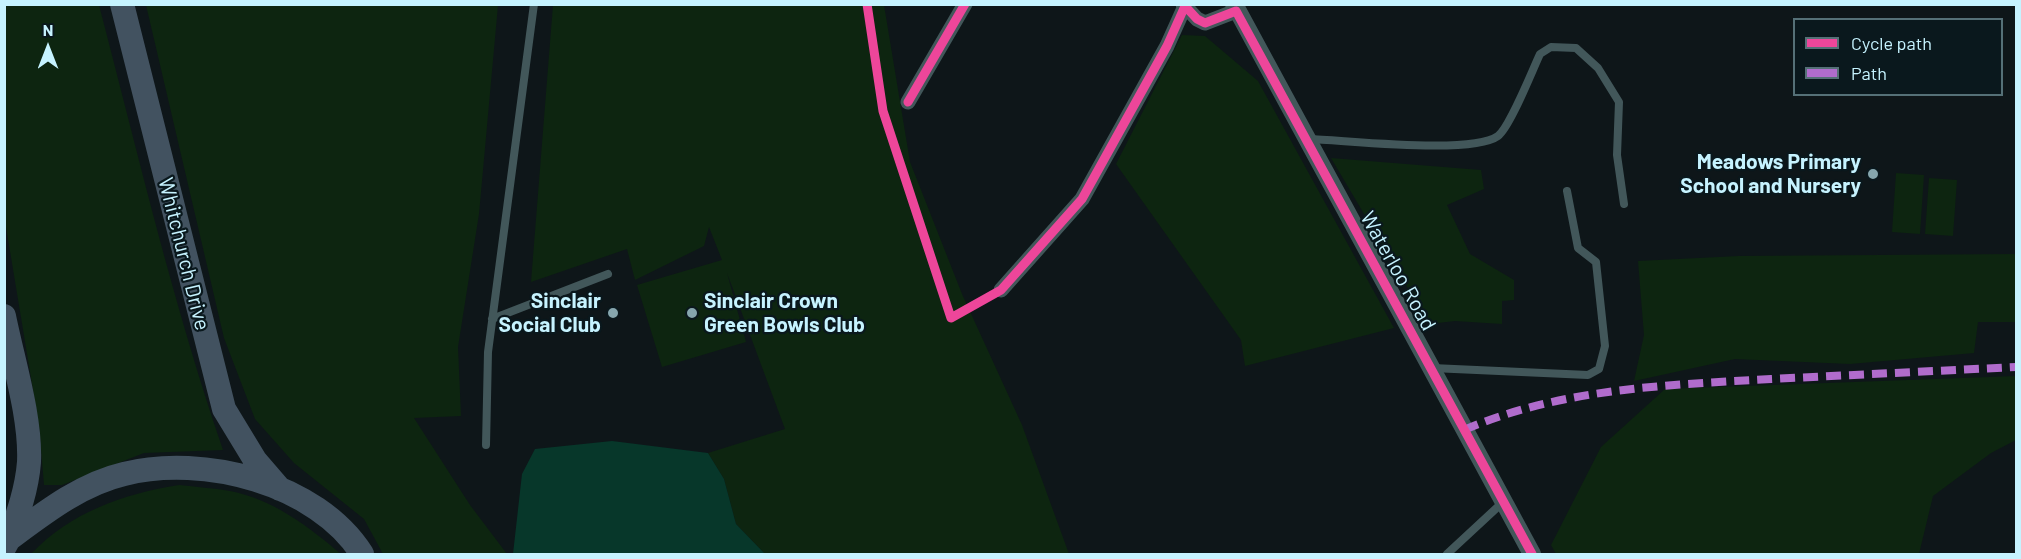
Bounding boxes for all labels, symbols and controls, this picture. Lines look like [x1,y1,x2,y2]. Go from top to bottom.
north arrow [18,18,78,78]
legend [1793,18,2003,96]
text: N [43,20,53,39]
text: Cycle path [1851,32,1932,54]
text: Path [1851,62,1887,84]
place label: Meadows Primary School and Nursery [1680,149,1861,199]
marker: Meadows Primary School and Nursery [1866,167,1880,181]
street label: Whitchurch Drive [153,175,215,333]
street label: Waterloo Road [1355,207,1441,335]
place label: Sinclair Social Club [499,288,601,338]
place label: Sinclair Crown Green Bowls Club [704,288,865,338]
marker: Sinclair Social Club [606,306,620,320]
marker: Sinclair Crown Green Bowls Club [685,306,699,320]

